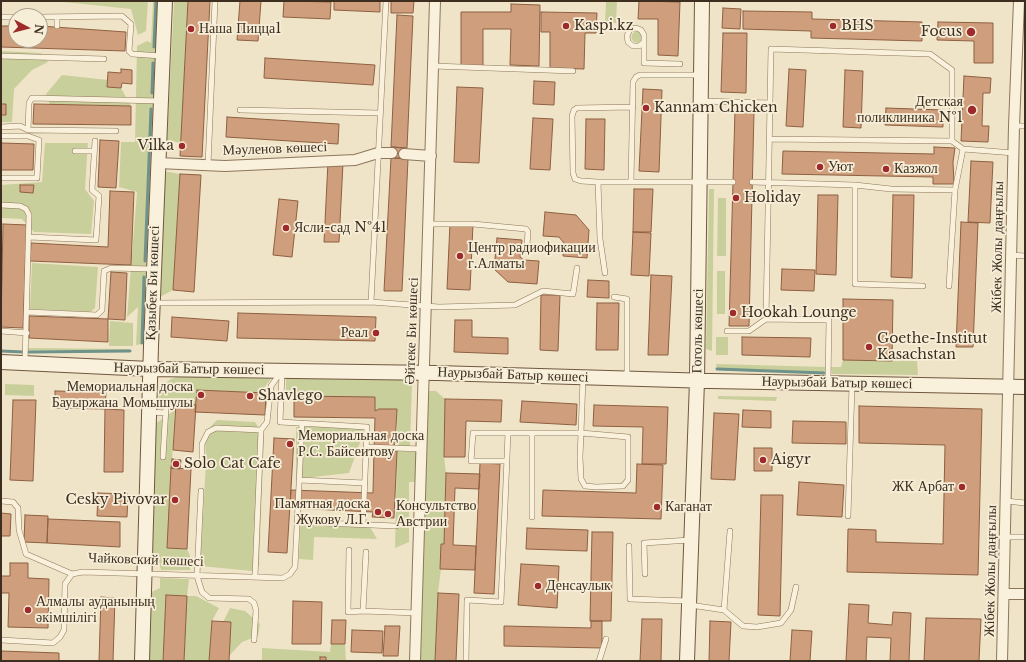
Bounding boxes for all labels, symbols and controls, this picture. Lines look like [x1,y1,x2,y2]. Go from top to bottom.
north arrow [8,8,48,48]
place label: Kaspi.kz [574,18,633,34]
place label: BHS [841,18,874,34]
place label: Наша Пицца1 [199,21,281,37]
marker: Kaspi.kz [561,21,571,31]
marker: BHS [828,21,838,31]
text: N [31,23,46,35]
marker: Наша Пицца1 [186,24,196,34]
place label: Focus [921,24,962,40]
marker: Focus [965,26,977,38]
place label: Детская поликлиника №1 [857,94,963,126]
place label: Kannam Chicken [654,100,778,116]
marker: Kannam Chicken [641,103,651,113]
marker: Детская поликлиника №1 [966,104,978,116]
place label: Vilka [137,138,174,154]
street label: Мәуленов көшесі [222,139,328,159]
marker: Vilka [177,141,187,151]
place label: Уют [828,159,853,175]
place label: Казжол [894,161,938,177]
marker: Уют [815,162,825,172]
marker: Казжол [881,164,891,174]
street label: Жібек Жолы даңғылы [988,181,1008,313]
place label: Holiday [744,190,801,206]
marker: Holiday [731,193,741,203]
place label: Ясли-сад №41 [294,220,387,236]
marker: Ясли-сад №41 [281,223,291,233]
street label: Қазыбек Би көшесі [143,225,163,341]
place label: Центр радиофикации г.Алматы [468,240,596,272]
marker: Центр радиофикации г.Алматы [455,251,465,261]
street label: Әйтеке Би көшесі [402,277,422,385]
street label: Гоголь көшесі [689,289,707,373]
place label: Hookah Lounge [741,305,857,321]
marker: Hookah Lounge [728,308,738,318]
place label: Реал [341,325,368,341]
marker: Реал [371,328,381,338]
place label: Goethe-Institut Kasachstan [877,331,987,364]
marker: Goethe-Institut Kasachstan [864,342,874,352]
street label: Наурызбай Батыр көшесі [113,359,265,379]
street label: Наурызбай Батыр көшесі [437,364,589,386]
street label: Наурызбай Батыр көшесі [761,373,913,393]
place label: Мемориальная доска Бауыржана Момышулы [52,379,193,412]
place label: Shavlego [258,388,323,404]
marker: Мемориальная доска Бауыржана Момышулы [196,390,206,400]
marker: Shavlego [245,391,255,401]
place label: Мемориальная доска Р.С. Байсеитову [298,428,424,460]
marker: Мемориальная доска Р.С. Байсеитову [285,439,295,449]
place label: Aigyr [771,452,811,468]
marker: Aigyr [758,455,768,465]
place label: Solo Cat Cafe [184,456,281,472]
marker: Solo Cat Cafe [171,459,181,469]
place label: ЖК Арбат [892,479,954,495]
marker: ЖК Арбат [957,482,967,492]
place label: Cesky Pivovar [66,492,167,508]
marker: Cesky Pivovar [170,495,180,505]
place label: Памятная доска Жукову Л.Г. [275,496,370,528]
place label: Консультство Австрии [396,498,477,530]
place label: Каганат [665,499,712,515]
marker: Каганат [652,502,662,512]
street label: Жібек Жолы даңғылы [981,505,1001,637]
marker: Памятная доска Жукову Л.Г. [373,507,383,517]
marker: Консультство Австрии [383,509,393,519]
street label: Чайковский көшесі [88,550,204,570]
place label: Денсаулык [546,578,611,594]
marker: Денсаулык [533,581,543,591]
place label: Алмалы ауданының әкімшілігі [36,594,155,626]
marker: Алмалы ауданының әкімшілігі [23,605,33,615]

